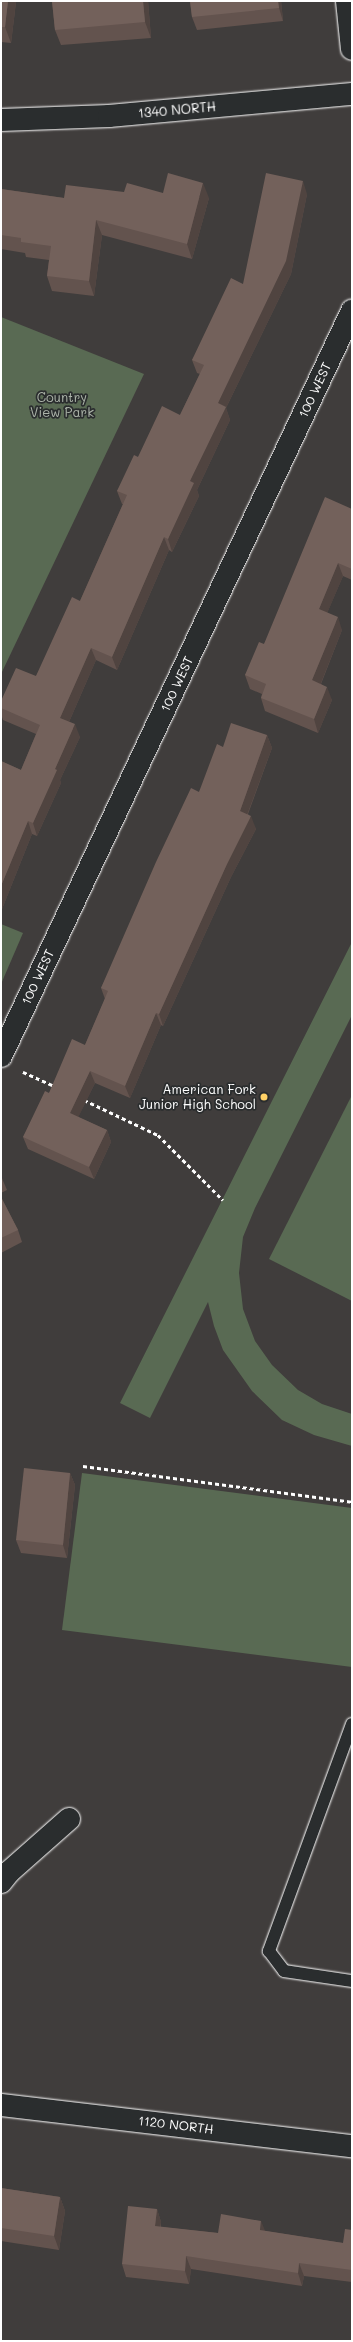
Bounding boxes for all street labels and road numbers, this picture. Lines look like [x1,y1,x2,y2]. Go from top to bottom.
street label: 1340 NORTH [137,99,217,121]
street label: 100 WEST [295,360,335,420]
street label: 100 WEST [157,654,197,714]
street label: 100 WEST [18,947,58,1007]
street label: 1120 NORTH [137,2113,215,2137]

